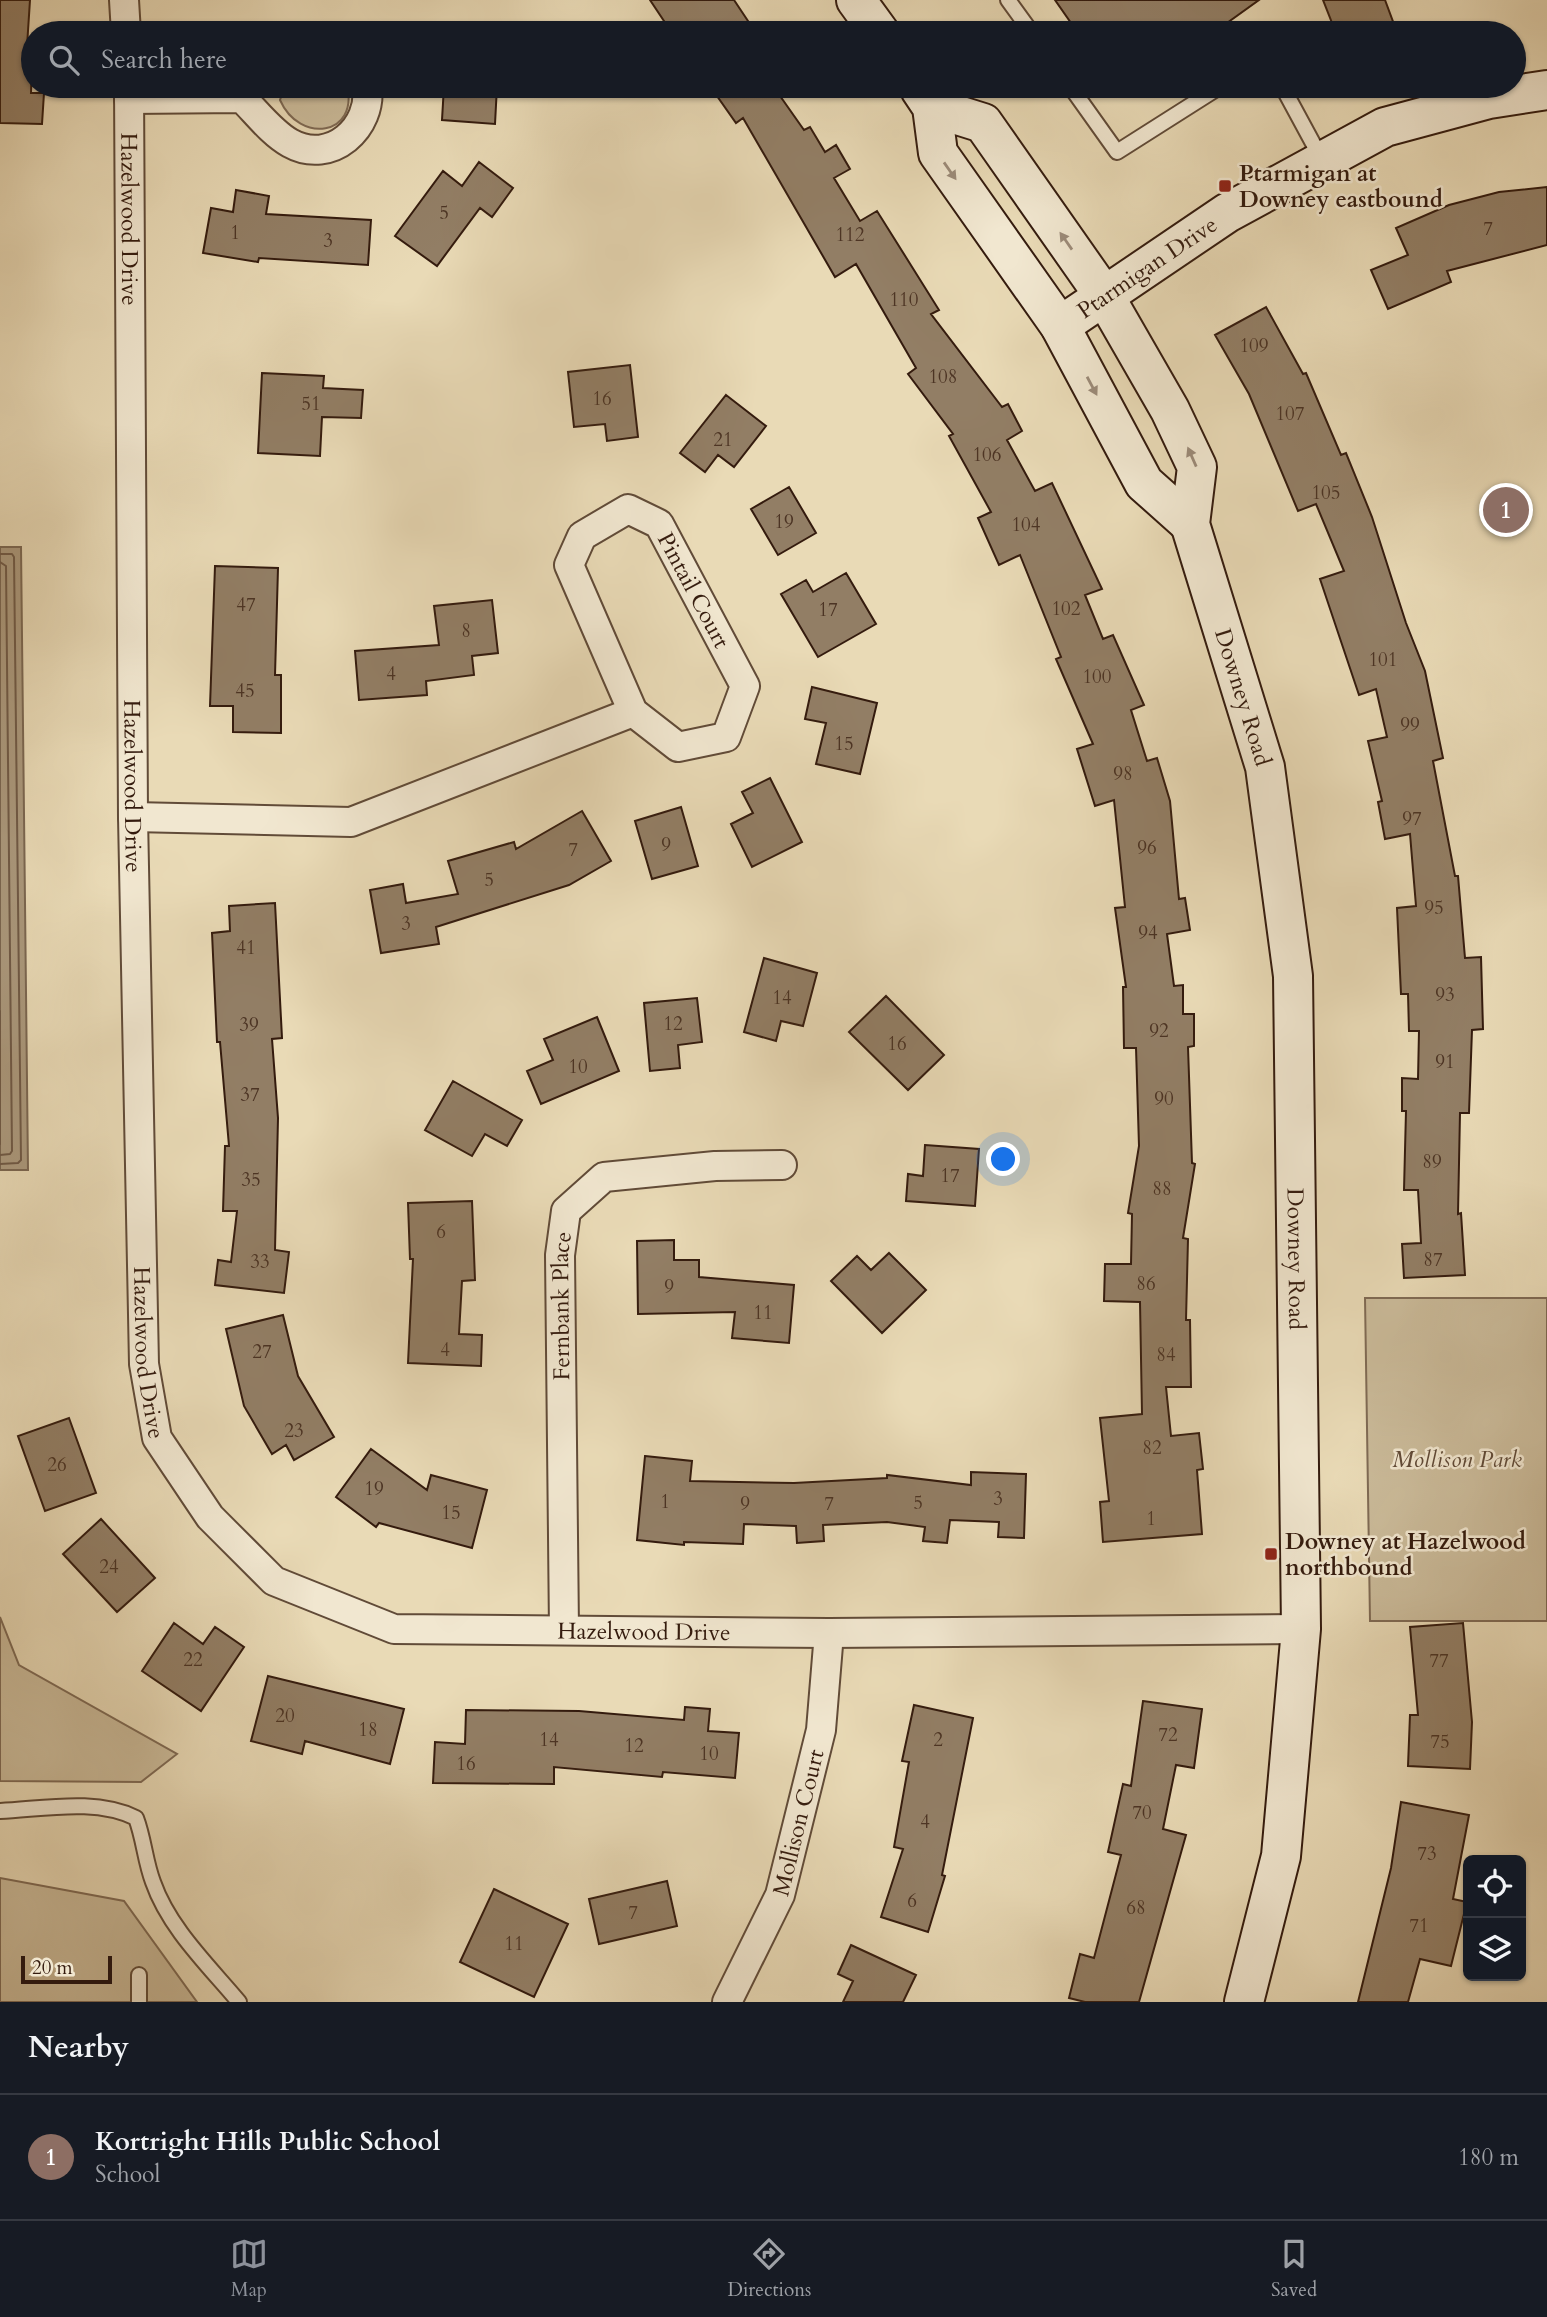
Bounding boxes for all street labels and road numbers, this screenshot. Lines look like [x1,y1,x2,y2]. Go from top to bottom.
street label: Hazelwood Drive [113,132,145,306]
street label: Ptarmigan Drive [1071,209,1223,326]
street label: Pintail Court [650,527,737,654]
street label: Downey Road [1207,625,1279,770]
street label: Hazelwood Drive [116,699,149,873]
street label: Downey Road [1280,1188,1312,1331]
street label: Fernbank Place [545,1230,579,1381]
street label: Hazelwood Drive [126,1266,172,1441]
street label: Hazelwood Drive [557,1616,731,1648]
street label: Mollison Court [765,1746,832,1899]

